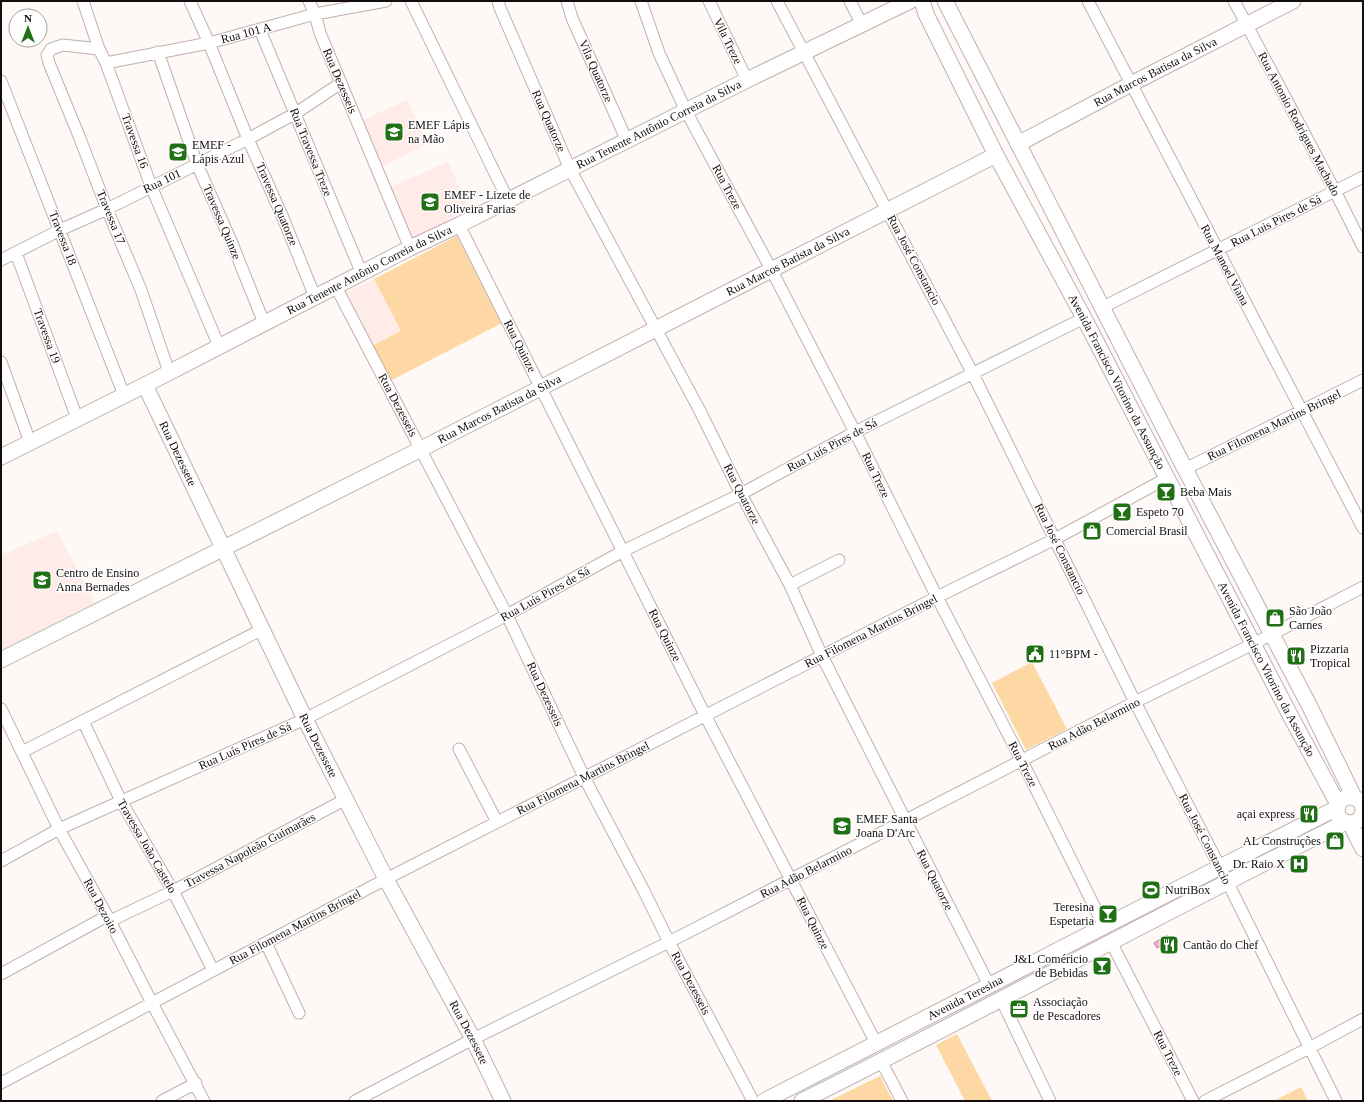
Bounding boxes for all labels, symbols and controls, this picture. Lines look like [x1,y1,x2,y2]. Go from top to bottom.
north arrow [8,8,48,48]
text: N [24,12,32,24]
street label: Vila Treze [711,16,745,66]
street label: Rua 101 A [219,20,273,46]
street label: Rua Marcos Batista da Silva [1091,34,1220,110]
street label: Vila Quatorze [576,38,616,104]
street label: Rua Dezesseis [320,46,360,116]
street label: Rua Antonio Rodrigues Machado [1255,50,1343,198]
street label: Rua Tenente Antônio Correia da Silva [574,77,744,172]
street label: Rua Quatorze [529,88,569,154]
street label: Rua Travessa Treze [287,106,335,198]
street label: Travessa 16 [119,112,151,170]
place label: EMEF Lápis na Mão [408,118,470,146]
school or university icon: EMEF Lápis na Mão [383,121,405,143]
place label: EMEF - Lápis Azul [192,138,245,166]
school or university icon: EMEF - Lápis Azul [167,141,189,163]
street label: Travessa Quatorze [253,160,301,248]
street label: Rua Treze [709,162,745,212]
street label: Rua 101 [141,166,183,196]
street label: Travessa Quinze [200,183,244,261]
street label: Travessa 17 [94,188,128,246]
place label: EMEF - Lizete de Oliveira Farias [444,188,530,216]
school or university icon: EMEF - Lizete de Oliveira Farias [419,191,441,213]
street label: Rua Luis Pires de Sá [1228,192,1324,250]
street label: Travessa 18 [46,209,80,267]
street label: Rua José Constancio [884,213,944,307]
street label: Rua Tenente Antônio Correia da Silva [284,222,454,317]
street label: Rua Manoel Viana [1198,222,1253,308]
street label: Rua Marcos Batista da Silva [724,224,852,299]
street label: Avenida Francisco Vitorino da Assunção [1065,292,1168,472]
street label: Travessa 19 [31,307,63,365]
street label: Rua Quinze [501,317,539,375]
street label: Rua Dezesseis [375,371,421,439]
street label: Rua Marcos Batista da Silva [435,371,564,446]
street label: Rua Filomena Martins Bringel [1205,386,1344,464]
street label: Rua Luís Pires de Sá [785,415,880,475]
street label: Rua Dezessete [156,419,199,488]
street label: Rua Treze [859,450,893,500]
street label: Rua Quatorze [721,461,763,527]
bar icon: Beba Mais [1155,481,1177,503]
place label: Beba Mais [1180,485,1232,499]
street label: Rua José Constancio [1032,501,1088,597]
bar icon: Espeto 70 [1111,501,1133,523]
place label: Espeto 70 [1136,505,1184,519]
shop icon: Comercial Brasil [1081,520,1103,542]
place label: Comercial Brasil [1106,524,1188,538]
street label: Rua Luís Pires de Sá [498,563,593,624]
place label: Centro de Ensino Anna Bernades [56,566,139,594]
school or university icon: Centro de Ensino Anna Bernades [31,569,53,591]
street label: Avenida Francisco Vitorino da Assunção [1215,579,1318,759]
street label: Rua Filomena Martins Bringel [802,591,940,671]
place label: São João Carnes [1289,604,1332,632]
street label: Rua Quinze [646,606,684,664]
shop icon: São João Carnes [1264,607,1286,629]
place label: Pizzaria Tropical [1310,642,1351,670]
public building icon: 11°BPM - [1024,643,1046,665]
restaurant icon: Pizzaria Tropical [1285,645,1307,667]
place label: 11°BPM - [1049,647,1098,661]
street label: Rua Dezesseis [524,659,566,729]
street label: Rua Adão Belarmino [1046,695,1142,753]
street label: Rua Dezessete [296,711,341,780]
street label: Rua Luís Pires de Sá [196,719,294,773]
street label: Rua Filomena Martins Bringel [514,738,652,818]
street label: Rua Treze [1006,739,1040,789]
street label: Rua José Constancio [1176,791,1234,887]
street label: Travessa João Castelo [114,797,180,895]
restaurant icon: açai express [1298,803,1320,825]
place label: açai express [1237,807,1295,821]
street label: Travessa Napoleão Guimarães [182,809,318,890]
place label: EMEF Santa Joana D'Arc [856,812,918,840]
school or university icon: EMEF Santa Joana D'Arc [831,815,853,837]
shop icon: AL Construções [1324,830,1346,852]
place label: AL Construções [1243,834,1321,848]
street label: Rua Adão Belarmino [758,843,854,901]
street label: Rua Quatorze [914,847,956,913]
hospital icon: Dr. Raio X [1288,853,1310,875]
place label: Dr. Raio X [1233,857,1285,871]
street label: Rua Dezoito [81,876,121,936]
sports icon: NutriBox [1140,879,1162,901]
place label: NutriBox [1165,883,1210,897]
street label: Rua Filomena Martins Bringel [227,886,364,968]
street label: Rua Quinze [794,894,832,952]
place label: Teresina Espetaria [1049,900,1095,928]
bar icon: Teresina Espetaria [1097,903,1119,925]
restaurant icon: Cantão do Chef [1158,934,1180,956]
place label: Cantão do Chef [1183,938,1258,952]
street label: Rua Dezesseis [668,949,714,1017]
place label: J&L Coméricio de Bebidas [1013,952,1088,980]
bar icon: J&L Coméricio de Bebidas [1091,955,1113,977]
street label: Avenida Teresina [925,972,1006,1023]
place label: Associação de Pescadores [1033,995,1101,1023]
street label: Rua Dezessete [446,998,491,1067]
office icon: Associação de Pescadores [1008,998,1030,1020]
street label: Rua Treze [1151,1028,1185,1078]

